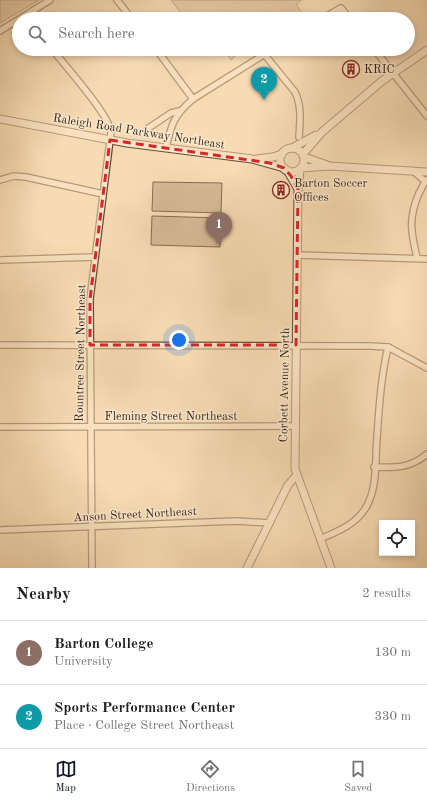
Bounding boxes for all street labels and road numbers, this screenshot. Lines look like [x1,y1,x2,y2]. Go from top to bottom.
street label: Raleigh Road Parkway Northeast [52,112,226,152]
street label: Rountree Street Northeast [74,284,88,422]
street label: Corbett Avenue North [278,327,292,442]
street label: Fleming Street Northeast [105,411,237,423]
street label: Anson Street Northeast [73,506,197,524]

